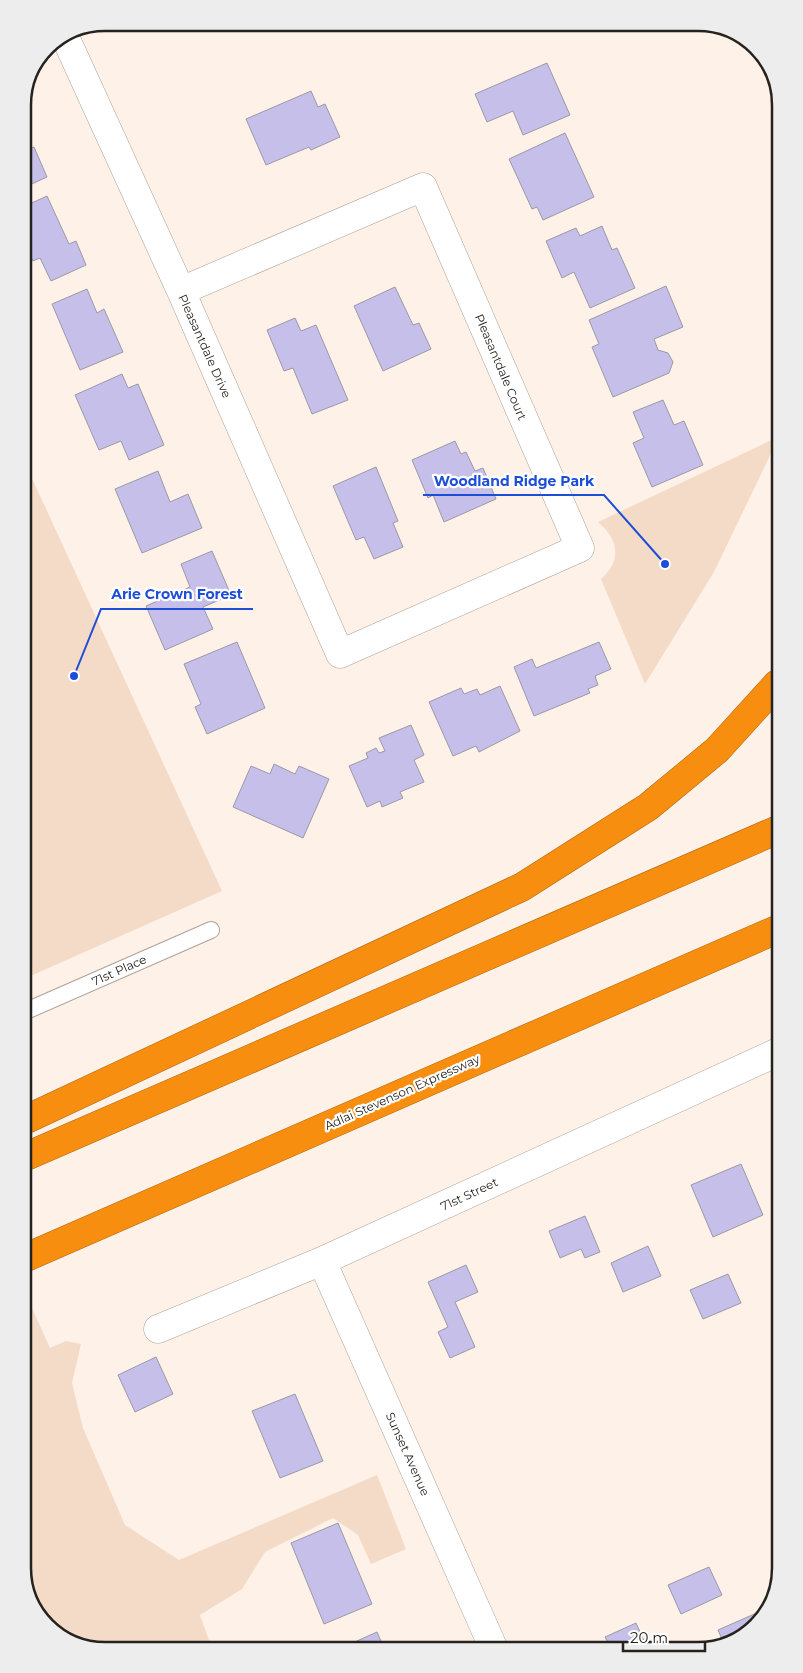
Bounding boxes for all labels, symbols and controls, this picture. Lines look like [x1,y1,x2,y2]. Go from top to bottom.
street label: Pleasantdale Drive [175,292,235,400]
street label: Pleasantdale Court [472,312,530,423]
callout: Woodland Ridge Park [423,466,604,495]
text: Woodland Ridge Park [434,472,595,490]
callout: Arie Crown Forest [101,580,253,609]
text: Arie Crown Forest [110,585,243,603]
street label: 71st Place [89,951,149,989]
street label: Adlai Stevenson Expressway [322,1051,482,1133]
street label: 71st Street [438,1174,500,1214]
street label: Sunset Avenue [383,1410,433,1498]
scale bar [623,1620,706,1652]
text: 20 m [630,1628,668,1647]

